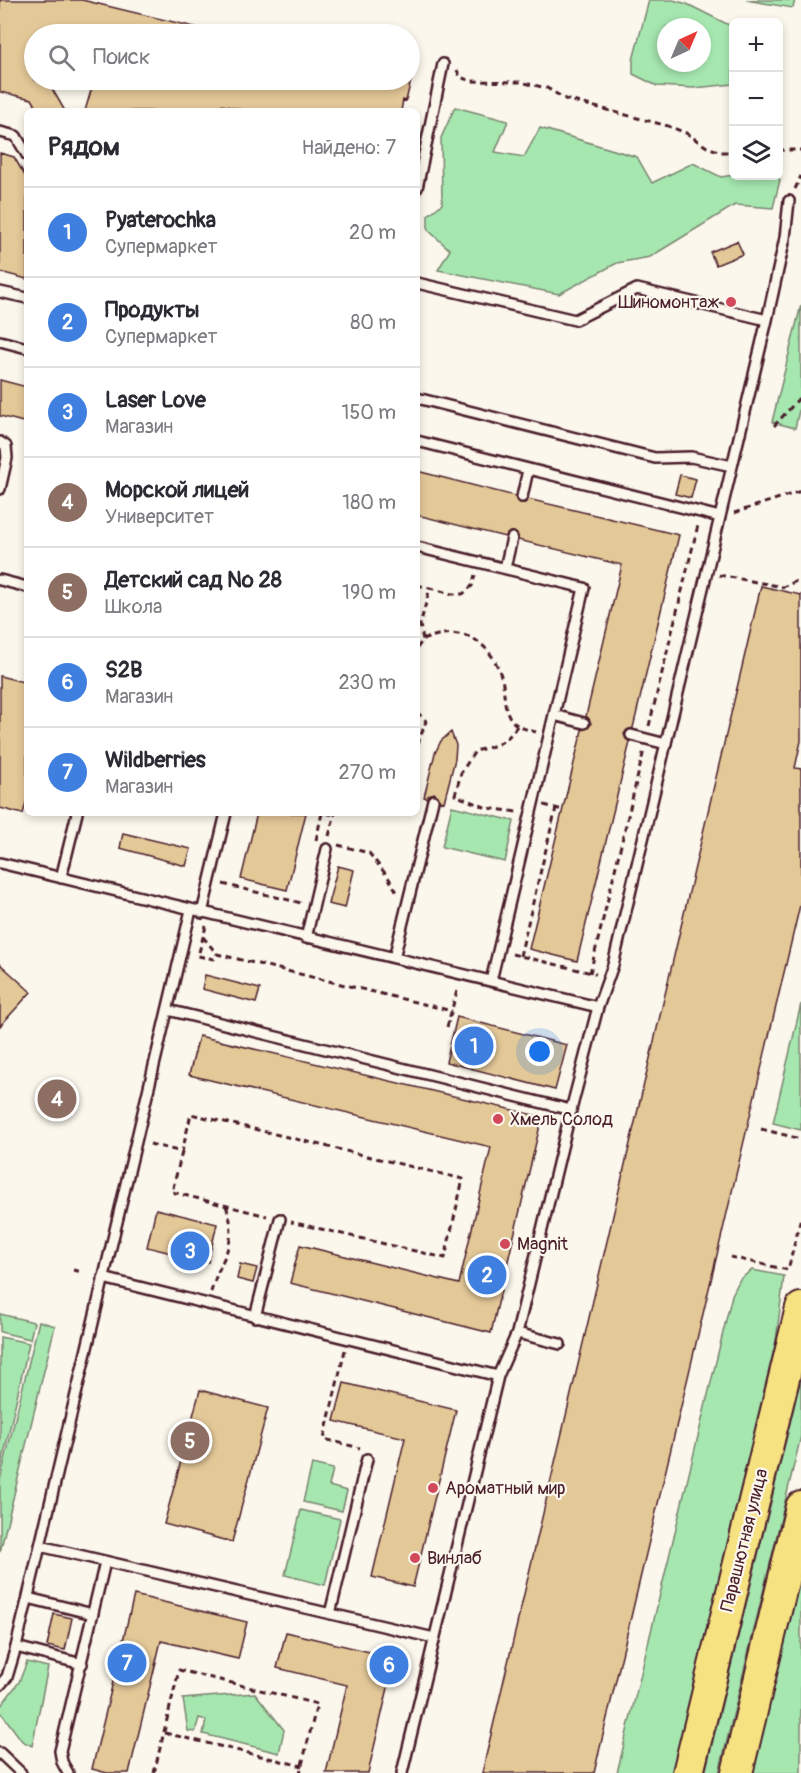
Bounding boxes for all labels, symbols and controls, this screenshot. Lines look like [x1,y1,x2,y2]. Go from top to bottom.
north arrow [657,18,711,72]
map controls [729,18,783,180]
button: + [729,18,783,72]
search box [24,24,420,90]
icon: search [45,41,78,74]
text: Поиск [93,43,150,71]
button: − [729,72,783,126]
button: layers [729,126,783,180]
text: Рядом [48,131,120,163]
text: Найдено: 7 [302,135,396,160]
text: Pyaterochka [105,206,216,234]
text: 1 [64,220,71,245]
text: 20 m [349,220,396,245]
text: Супермаркет [105,234,217,259]
place label: Шиномонтаж [618,291,719,314]
marker: Шиномонтаж [724,295,738,309]
text: Продукты [105,296,200,324]
text: 2 [62,310,73,335]
text: 80 m [350,310,396,335]
text: Супермаркет [105,324,217,349]
text: Laser Love [105,386,206,414]
text: 3 [62,400,73,425]
text: 150 m [342,400,396,425]
text: Магазин [105,414,173,439]
text: Морской лицей [105,476,249,504]
text: 4 [62,490,73,515]
text: 180 m [342,490,396,515]
text: Университет [105,504,214,529]
text: Детский сад № 28 [105,566,282,594]
text: 5 [62,580,73,605]
text: 190 m [342,580,396,605]
text: Школа [105,594,162,619]
text: S2B [105,656,143,684]
text: 6 [62,670,73,695]
text: 230 m [339,670,396,695]
text: Магазин [105,684,173,709]
text: Wildberries [105,746,206,774]
text: 7 [62,760,73,785]
text: 270 m [338,760,396,785]
text: Магазин [105,774,173,799]
pin: 1 [454,1024,494,1068]
your location [525,1037,554,1066]
pin: 4 [38,1076,76,1122]
place label: Хмель Солод [510,1108,613,1131]
marker: Хмель Солод [491,1112,505,1126]
pin: 3 [170,1228,210,1274]
place label: Magnit [517,1233,569,1256]
marker: Magnit [498,1237,512,1251]
pin: 2 [468,1252,506,1298]
pin: 5 [170,1418,210,1464]
street label: Парашютная улица [716,1466,773,1614]
place label: Ароматный мир [445,1477,566,1500]
marker: Ароматный мир [426,1481,440,1495]
place label: Винлаб [427,1547,482,1570]
marker: Винлаб [408,1551,422,1565]
pin: 7 [108,1640,146,1686]
pin: 6 [370,1642,408,1688]

